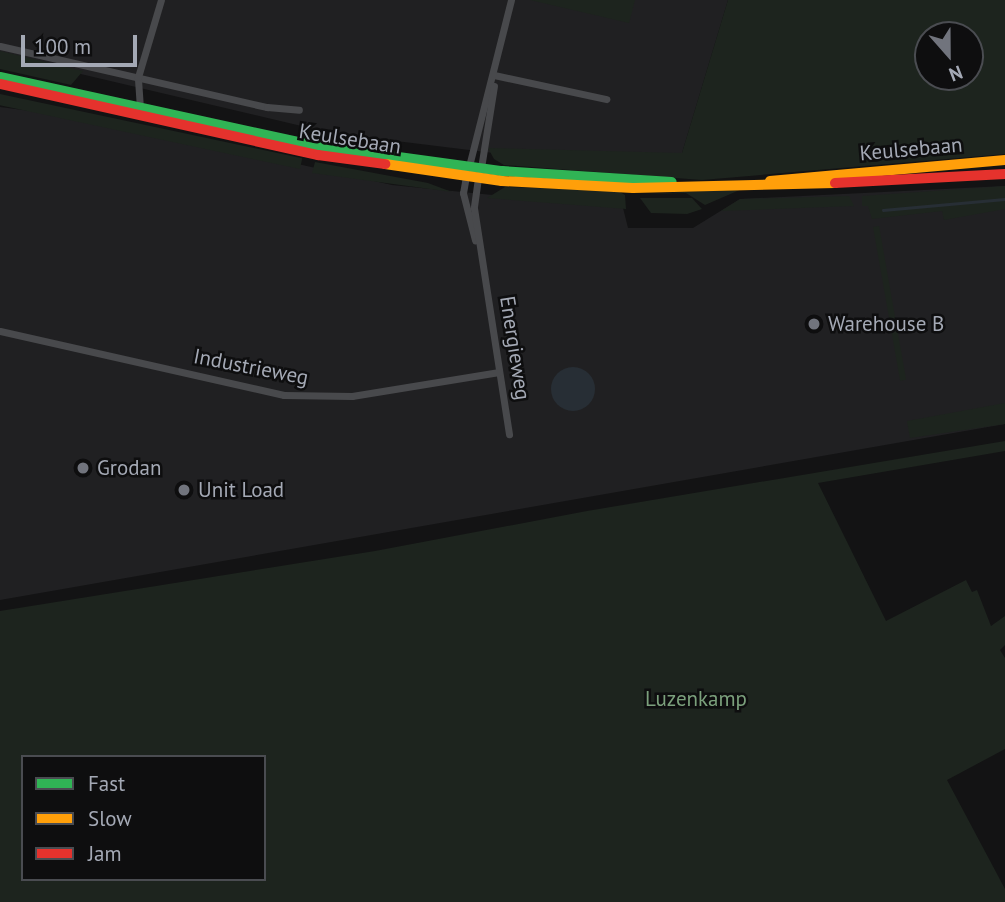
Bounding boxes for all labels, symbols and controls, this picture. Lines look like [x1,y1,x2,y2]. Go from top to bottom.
scale bar [24,21,140,65]
north arrow [914,21,984,91]
text: 100 m [34,33,91,60]
text: N [946,60,966,87]
street label: Keulsebaan [297,118,403,160]
street label: Keulsebaan [859,132,963,166]
street label: Energieweg [494,294,536,402]
place label: Warehouse B [828,311,944,337]
marker: Warehouse B [806,316,822,332]
street label: Industrieweg [192,344,310,390]
place label: Grodan [97,455,161,481]
marker: Grodan [75,460,91,476]
place label: Unit Load [198,477,284,503]
marker: Unit Load [176,482,192,498]
park label: Luzenkamp [645,686,747,712]
legend [21,755,266,881]
text: Fast [88,770,125,797]
text: Slow [88,805,132,832]
text: Jam [88,840,122,867]

